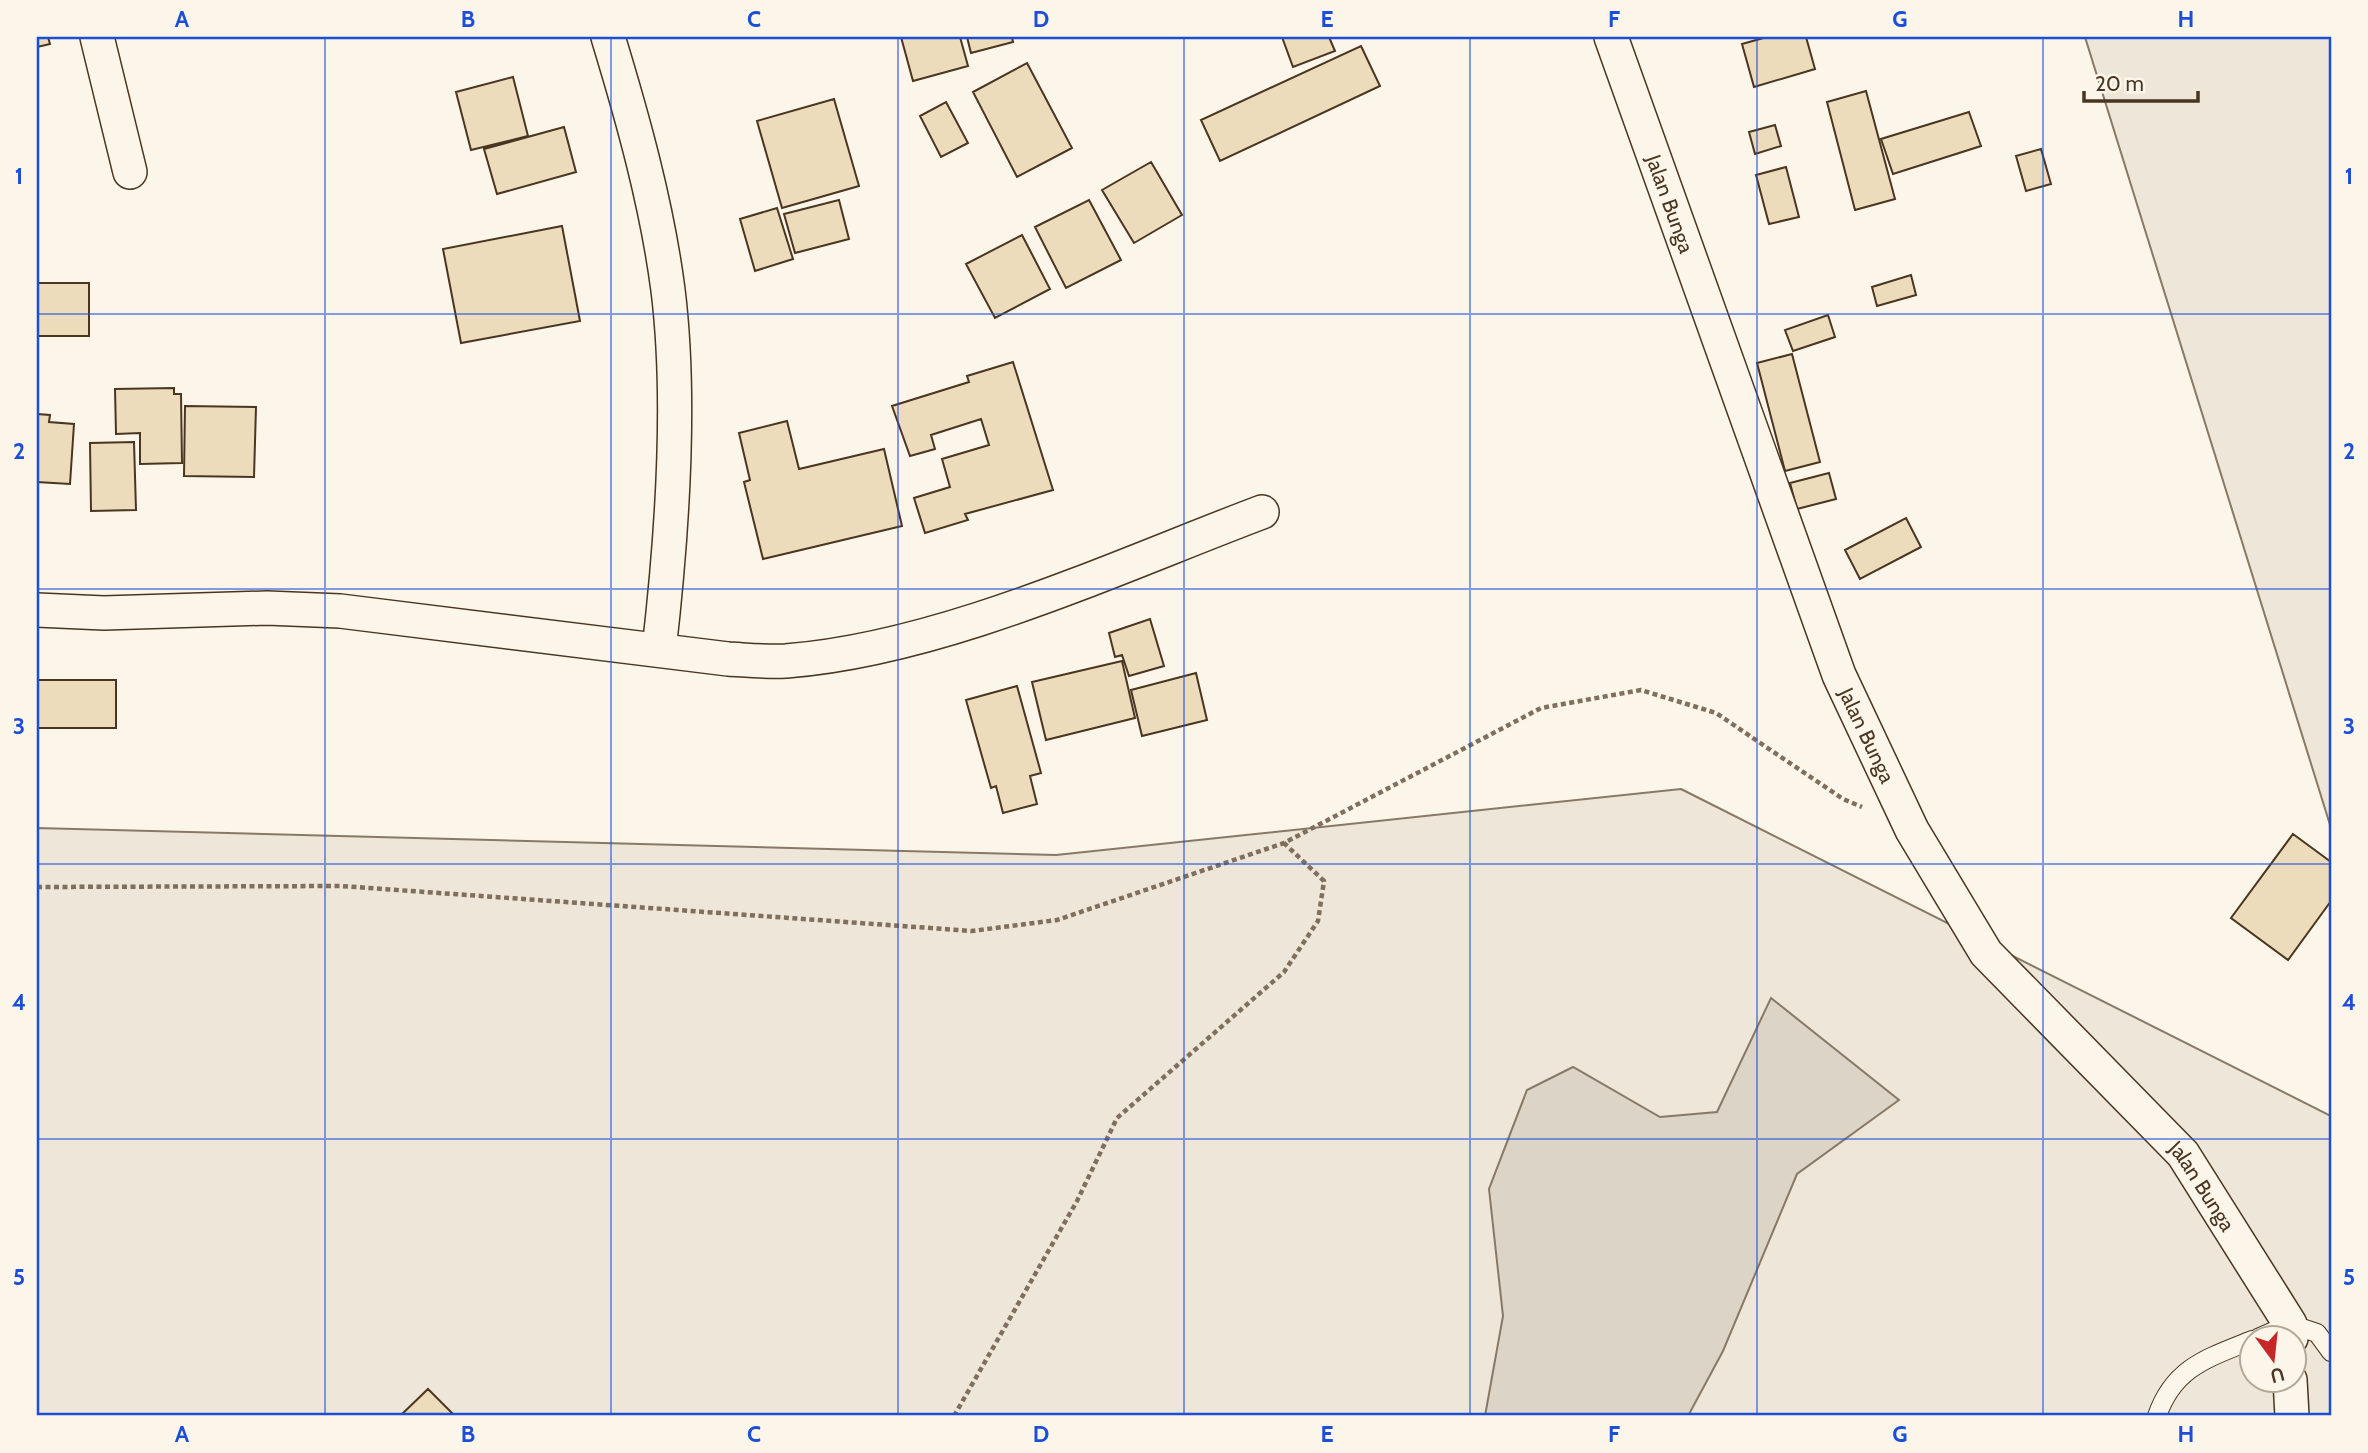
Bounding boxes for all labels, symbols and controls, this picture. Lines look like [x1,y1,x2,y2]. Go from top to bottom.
text: A [175,5,190,33]
text: B [461,5,475,33]
text: C [747,5,761,33]
text: D [1033,5,1049,33]
text: E [1320,5,1334,33]
text: F [1608,5,1620,33]
text: G [1892,5,1908,33]
text: H [2178,5,2194,33]
scale bar [2084,60,2198,104]
text: 20 m [2095,71,2144,96]
street label: Jalan Bunga [1641,150,1700,256]
text: 1 [15,162,23,190]
text: 1 [2345,162,2353,190]
text: 2 [13,437,25,465]
text: 2 [2343,437,2355,465]
street label: Jalan Bunga [1834,683,1900,787]
text: 3 [13,712,25,740]
text: 3 [2343,712,2355,740]
text: 4 [12,988,26,1016]
text: 4 [2342,988,2356,1016]
street label: Jalan Bunga [2163,1134,2241,1236]
text: 5 [13,1263,25,1291]
text: 5 [2343,1263,2355,1291]
north arrow [2238,1324,2308,1394]
text: U [2268,1362,2287,1388]
text: A [175,1420,190,1448]
text: B [461,1420,475,1448]
text: C [747,1420,761,1448]
text: D [1033,1420,1049,1448]
text: E [1320,1420,1334,1448]
text: F [1608,1420,1620,1448]
text: G [1892,1420,1908,1448]
text: H [2178,1420,2194,1448]

